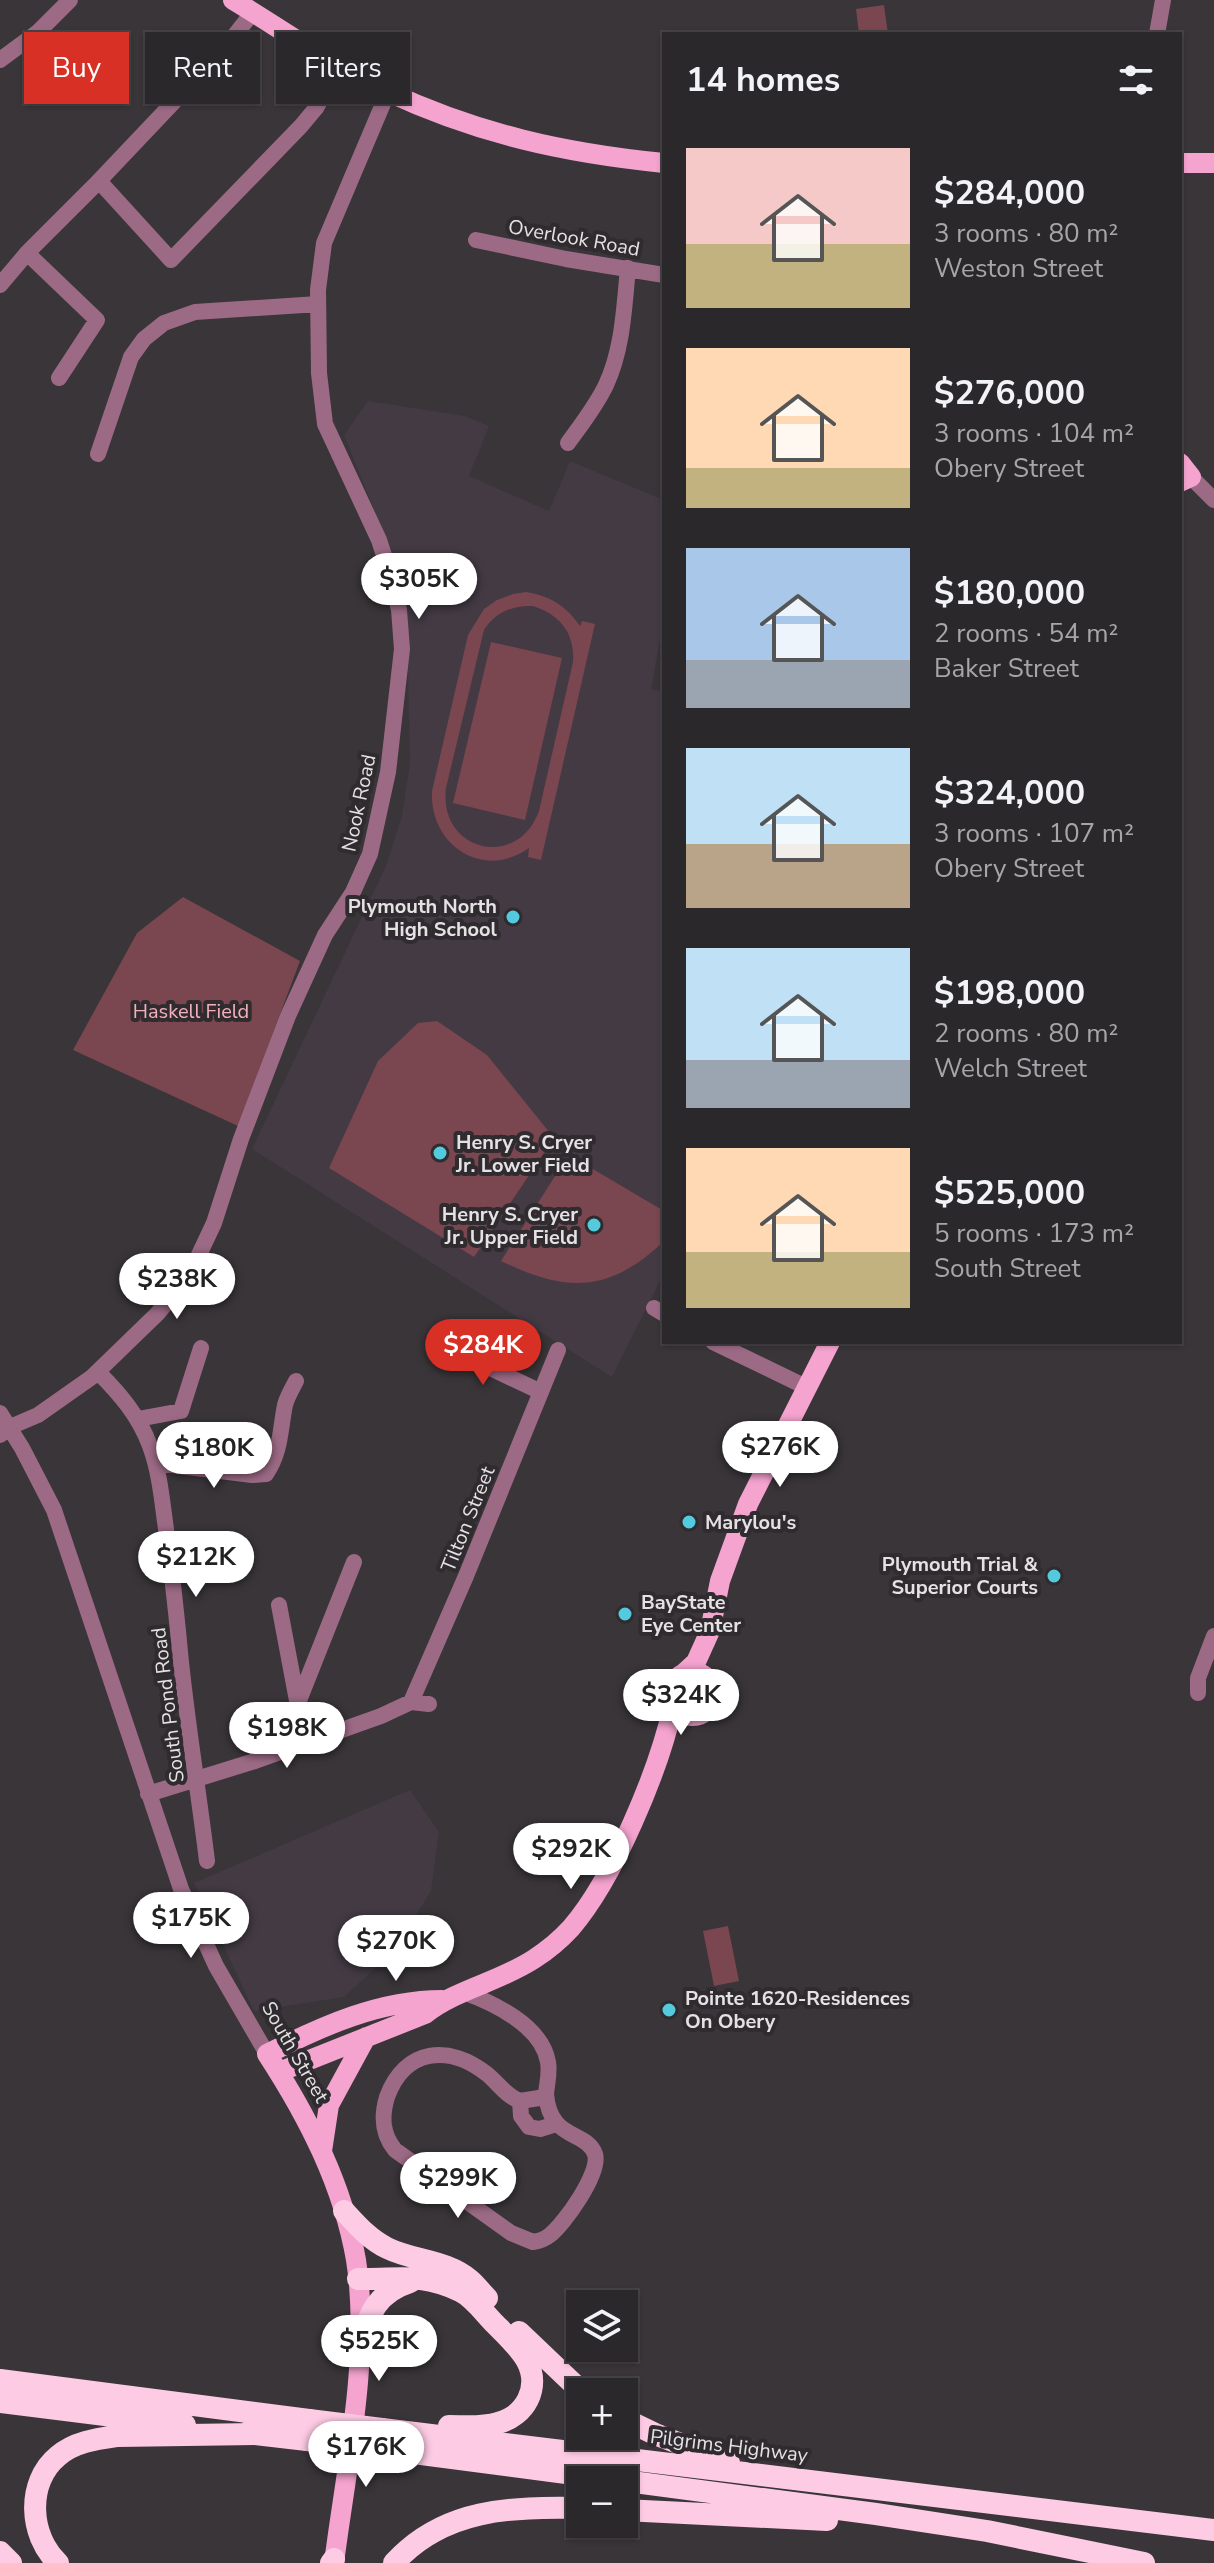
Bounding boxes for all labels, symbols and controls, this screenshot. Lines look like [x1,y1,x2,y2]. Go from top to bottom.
chip: Buy [24,32,129,104]
chip: Rent [145,32,260,104]
chip: Filters [276,32,410,104]
text: 14 homes [686,57,840,103]
icon: filters [1114,58,1158,102]
text: $284,000 [934,170,1085,216]
icon: home [750,180,846,276]
street label: Overlook Road [506,213,642,263]
text: 3 rooms · 80 m² [934,216,1118,251]
text: Weston Street [934,251,1103,286]
text: $276,000 [934,370,1085,416]
icon: home [750,380,846,476]
text: 3 rooms · 104 m² [934,416,1134,451]
text: Obery Street [934,451,1084,486]
pin: $305K [363,553,475,621]
text: $305K [379,561,459,596]
text: $180,000 [934,570,1085,616]
icon: home [750,580,846,676]
text: 2 rooms · 54 m² [934,616,1118,651]
text: Baker Street [934,651,1079,686]
street label: Nook Road [336,752,382,854]
text: $324,000 [934,770,1085,816]
icon: home [750,780,846,876]
text: 3 rooms · 107 m² [934,816,1134,851]
text: Obery Street [934,851,1084,886]
place label: Plymouth North High School [348,893,498,943]
marker: Plymouth North High School [504,908,522,926]
text: $198,000 [934,970,1085,1016]
icon: home [750,980,846,1076]
park label: Haskell Field [133,998,249,1025]
text: 2 rooms · 80 m² [934,1016,1118,1051]
text: Welch Street [934,1051,1087,1086]
place label: Henry S. Cryer Jr. Lower Field [455,1129,592,1179]
marker: Henry S. Cryer Jr. Lower Field [431,1144,449,1162]
text: $525,000 [934,1170,1085,1216]
icon: home [750,1180,846,1276]
place label: Henry S. Cryer Jr. Upper Field [442,1201,578,1251]
marker: Henry S. Cryer Jr. Upper Field [585,1216,603,1234]
text: 5 rooms · 173 m² [934,1216,1134,1251]
text: South Street [934,1251,1081,1286]
pin: $238K [121,1253,233,1321]
text: $238K [137,1261,217,1296]
pin: $284K [427,1319,539,1387]
text: $284K [443,1327,523,1362]
pin: $276K [724,1421,836,1489]
pin: $180K [158,1422,270,1490]
text: $276K [740,1429,820,1464]
text: $180K [174,1430,254,1465]
street label: Tilton Street [435,1461,502,1576]
place label: Marylou's [705,1509,796,1536]
marker: Marylou's [680,1513,698,1531]
pin: $212K [140,1531,252,1599]
text: $212K [156,1539,236,1574]
place label: Plymouth Trial & Superior Courts [882,1551,1038,1601]
marker: Plymouth Trial & Superior Courts [1045,1567,1063,1585]
place label: BayState Eye Center [641,1589,741,1639]
marker: BayState Eye Center [616,1605,634,1623]
street label: South Pond Road [145,1626,191,1784]
pin: $324K [625,1669,737,1737]
text: $324K [641,1677,721,1712]
pin: $198K [231,1702,343,1770]
text: $198K [247,1710,327,1745]
pin: $292K [515,1823,627,1891]
text: $292K [531,1831,611,1866]
pin: $175K [135,1892,247,1960]
text: $175K [151,1900,231,1935]
pin: $270K [340,1915,452,1983]
text: $270K [356,1923,436,1958]
place label: Pointe 1620-Residences On Obery [685,1985,910,2035]
street label: South Street [255,1996,335,2108]
marker: Pointe 1620-Residences On Obery [660,2001,678,2019]
pin: $299K [402,2152,514,2220]
text: $299K [418,2160,498,2195]
map controls [566,2290,638,2538]
button: layers [566,2290,638,2362]
pin: $525K [323,2315,435,2383]
text: $525K [339,2323,419,2358]
button: + [566,2378,638,2450]
pin: $176K [310,2421,422,2489]
street label: Pilgrims Highway [649,2423,810,2469]
text: $176K [326,2429,406,2464]
button: − [566,2466,638,2538]

